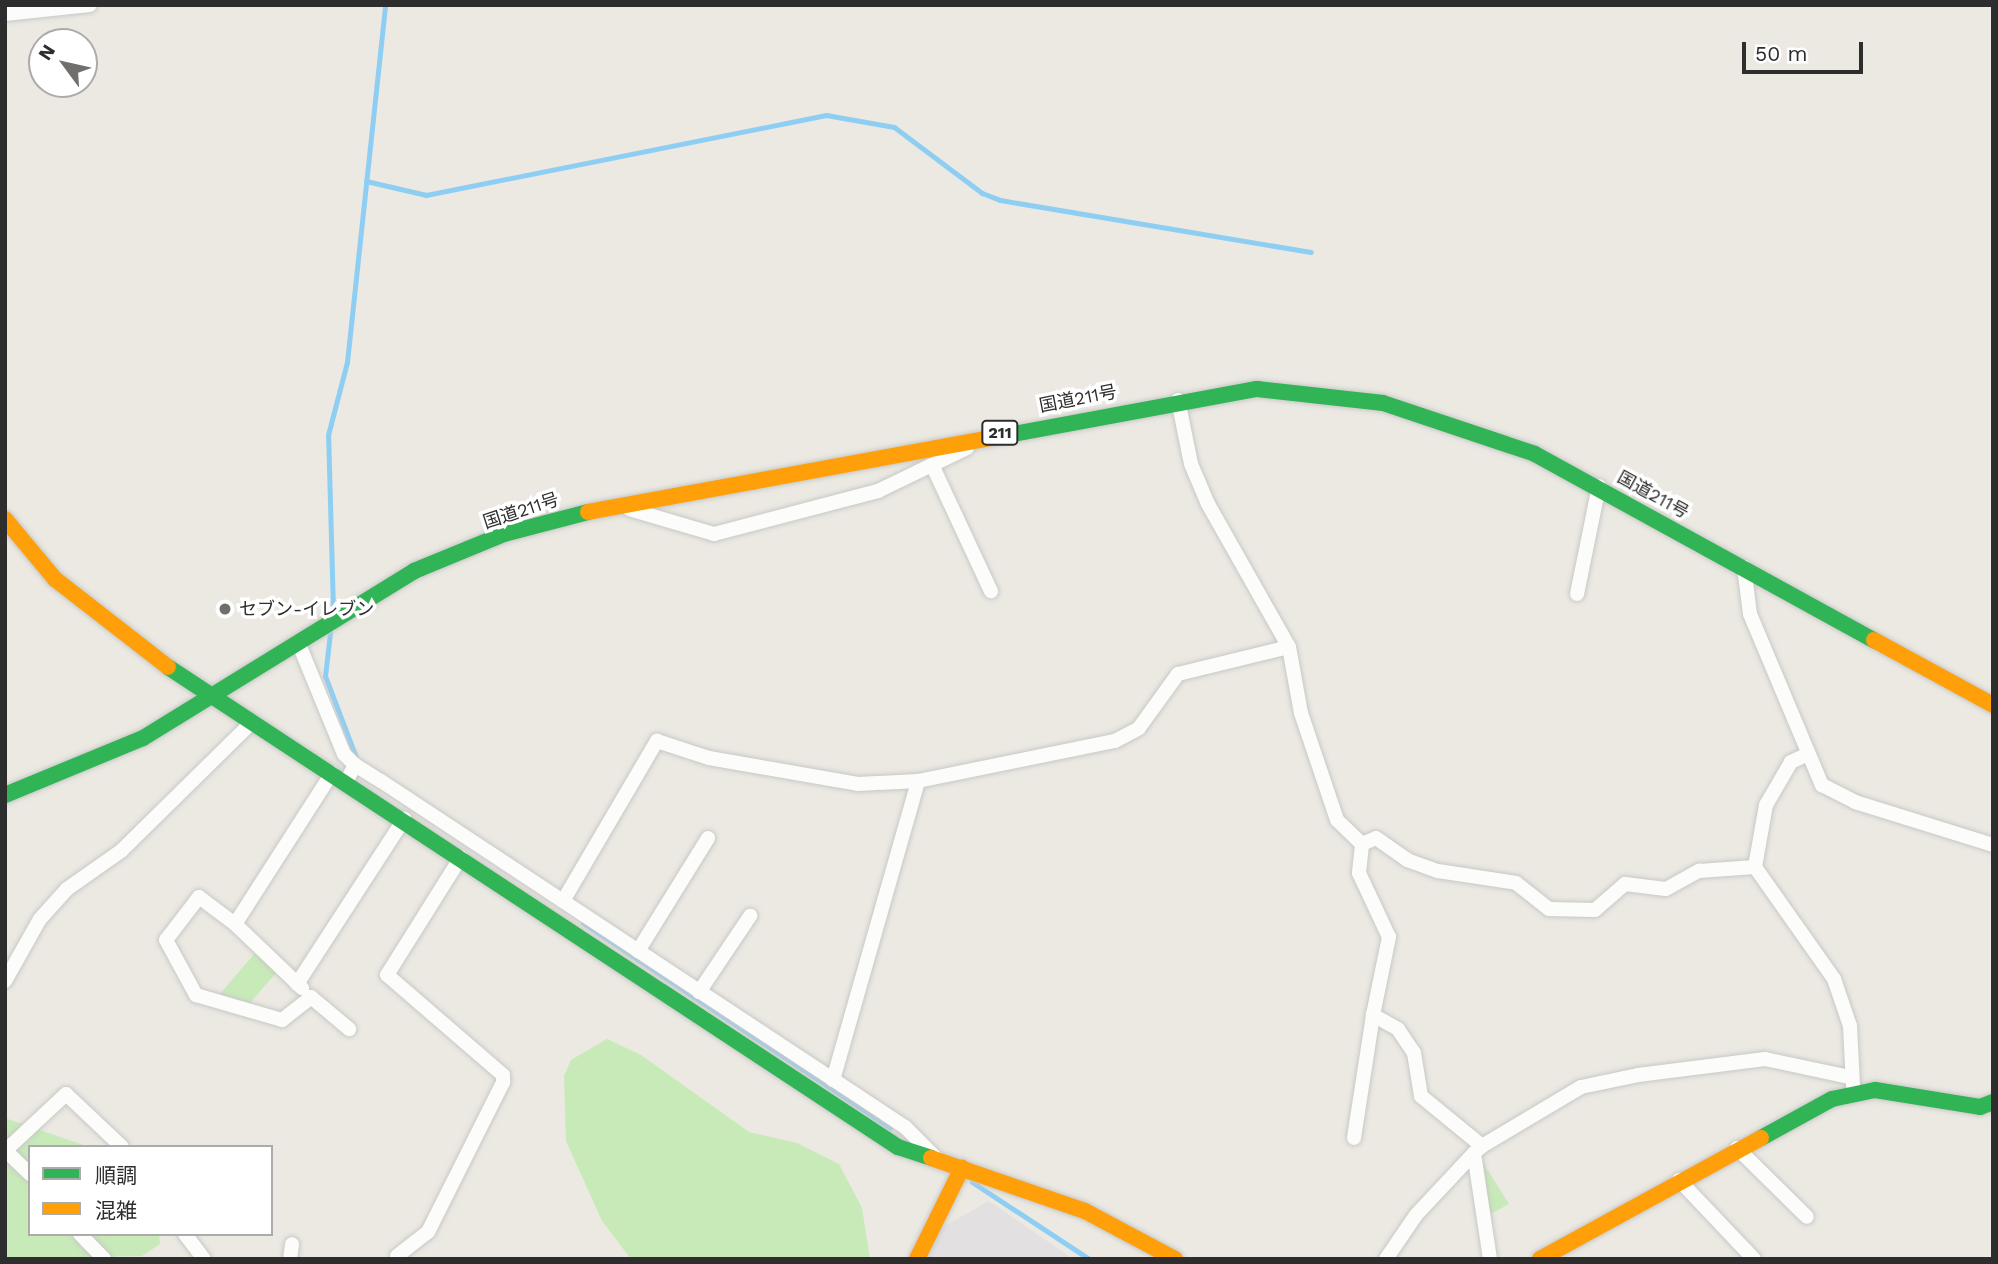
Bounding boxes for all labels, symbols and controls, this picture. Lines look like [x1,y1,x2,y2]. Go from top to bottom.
north arrow [28,28,98,98]
scale bar [1746,28,1867,72]
text: N [33,40,60,65]
text: 50 m [1755,41,1807,66]
street label: 国道211号 [1037,381,1119,417]
road number: 211 [981,420,1019,446]
street label: 国道211号 [1613,467,1693,523]
street label: 国道211号 [480,489,562,533]
place label: セブン-イレブン [239,598,374,620]
marker: セブン-イレブン [217,601,233,617]
legend [28,1145,273,1236]
text: 順調 [95,1163,137,1188]
text: 混雑 [95,1198,137,1223]

